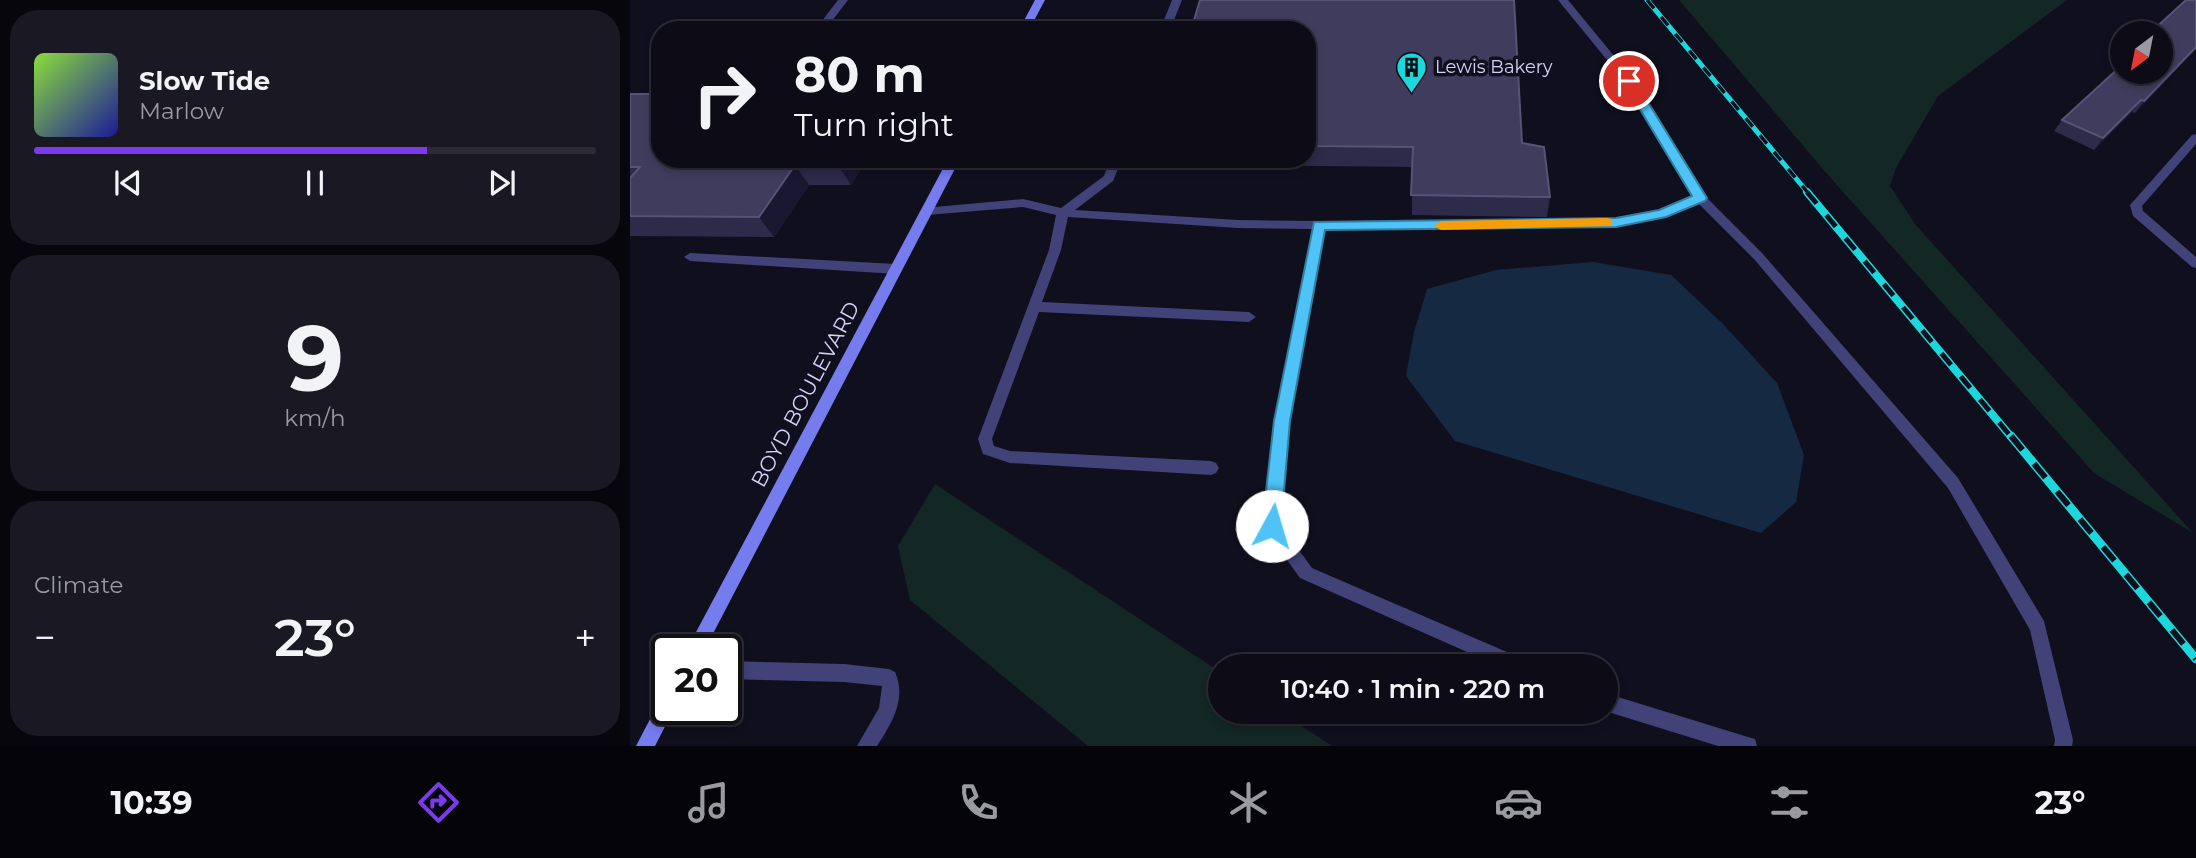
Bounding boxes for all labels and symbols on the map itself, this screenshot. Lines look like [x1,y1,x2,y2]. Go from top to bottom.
north arrow [2110,21,2174,84]
building icon: Lewis Bakery [1395,50,1429,94]
pin [1599,51,1659,111]
place label: Lewis Bakery [1435,56,1553,78]
street label: BOYD BOULEVARD [745,297,865,491]
position arrow [1235,489,1309,563]
speed limit sign: 20 [651,634,742,725]

